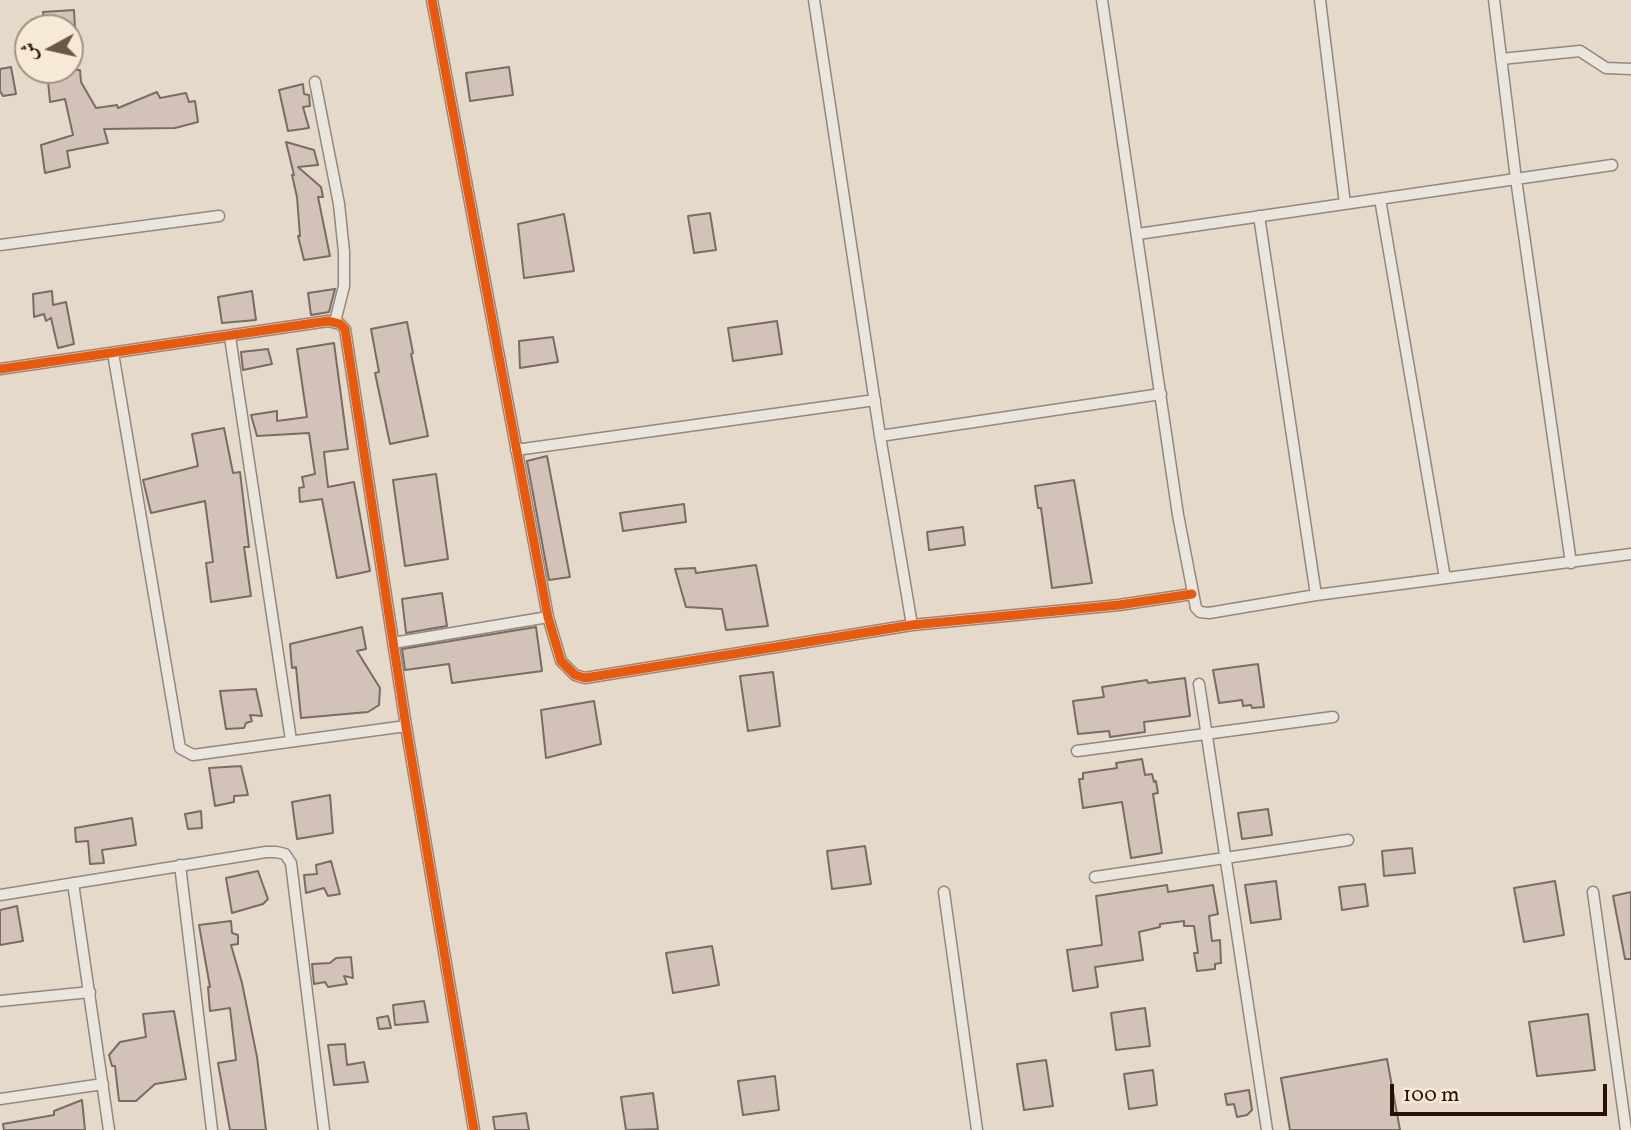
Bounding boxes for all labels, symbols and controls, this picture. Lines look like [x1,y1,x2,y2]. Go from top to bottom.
north arrow [14,14,84,84]
text: ش [16,41,44,63]
scale bar [1393,1070,1610,1114]
text: 100 m [1403,1081,1460,1110]

